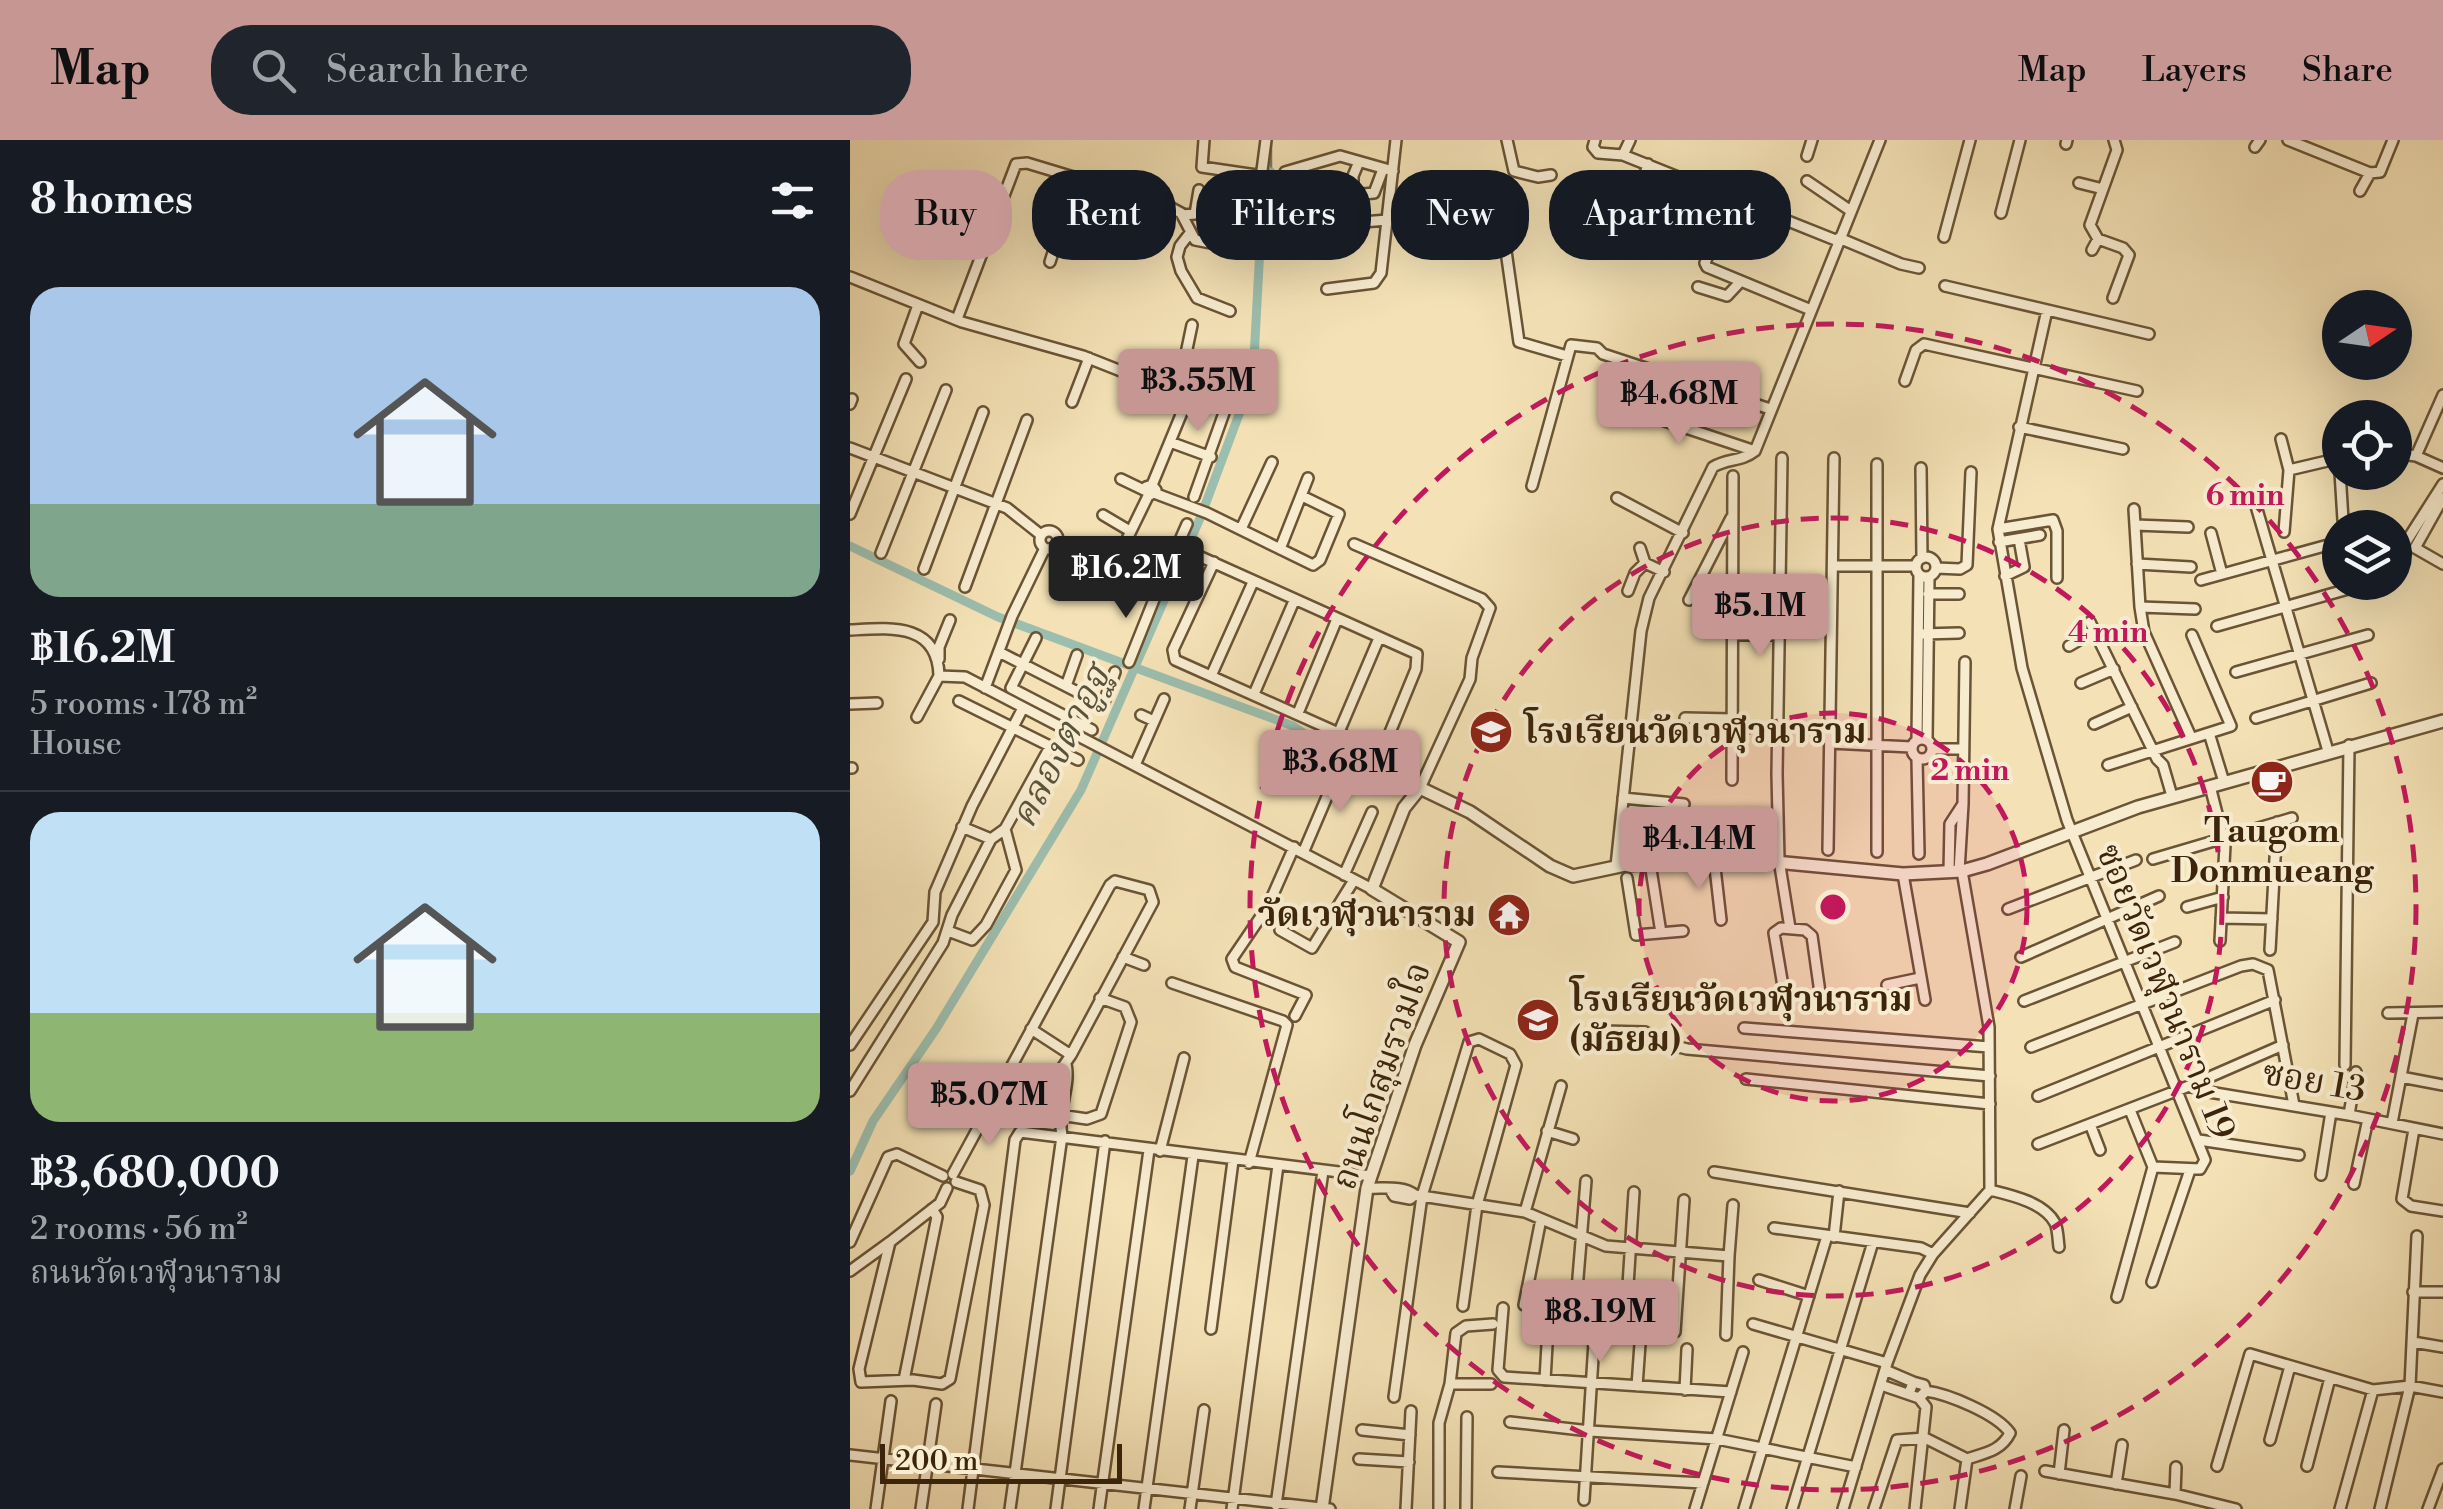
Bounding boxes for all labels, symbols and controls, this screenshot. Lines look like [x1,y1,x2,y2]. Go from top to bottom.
search box [211,25,911,115]
text: Map [50,40,151,100]
icon: search [246,43,301,98]
text: Search here [326,47,529,94]
text: Map [2018,49,2087,92]
text: Layers [2142,49,2247,92]
text: Share [2302,49,2393,92]
chip: Buy [880,170,1012,260]
chip: Rent [1032,170,1176,260]
chip: Filters [1196,170,1371,260]
chip: New [1391,170,1529,260]
chip: Apartment [1549,170,1791,260]
icon: filters [765,173,820,228]
text: 8 homes [30,174,193,227]
north arrow [2322,290,2412,380]
map controls [2322,290,2412,600]
pin: ฿3.55M [1117,349,1279,434]
icon: home [335,352,515,532]
text: ฿3.55M [1140,361,1256,401]
pin: ฿4.68M [1598,362,1760,447]
text: ฿4.68M [1620,374,1738,414]
button: locate [2322,400,2412,490]
text: 6 min [2206,477,2285,515]
button: layers [2322,510,2412,600]
pin: ฿16.2M [1045,536,1207,621]
text: ฿16.2M [1071,548,1181,588]
pin: ฿5.1M [1690,574,1830,659]
text: ฿5.1M [1714,586,1806,626]
text: 4 min [2068,614,2149,652]
text: ฿16.2M [30,623,175,676]
water label: คลองตาอูฐ [1000,654,1124,836]
text: 5 rooms · 178 m² [30,684,257,724]
place label: โรงเรียนวัดเวฬุวนาราม [1522,707,1866,754]
school or university icon: โรงเรียนวัดเวฬุวนาราม [1468,709,1514,755]
text: House [30,724,122,764]
pin: ฿3.68M [1259,730,1421,815]
text: ฿3.68M [1282,742,1398,782]
text: 2 min [1931,752,2010,790]
cafe icon: Taugom Donmueang [2249,759,2295,805]
pin: ฿4.14M [1618,807,1780,892]
place label: Taugom Donmueang [2171,810,2374,893]
text: ฿4.14M [1642,819,1756,859]
street label: ซอยวัดเวฬุวนาราม 19 [2086,838,2244,1146]
icon: home [335,877,515,1057]
centre of rings [1815,889,1851,925]
temple icon: วัดเวฬุวนาราม [1486,892,1532,938]
place label: วัดเวฬุวนาราม [1257,894,1476,937]
street label: ถนนโกสุมรวมใจ [1318,955,1441,1195]
place label: โรงเรียนวัดเวฬุวนาราม (มัธยม) [1568,975,1912,1062]
school or university icon: โรงเรียนวัดเวฬุวนาราม (มัธยม) [1515,997,1561,1043]
street label: ซอย 13 [2259,1052,2369,1112]
pin: ฿5.07M [908,1063,1070,1148]
text: ฿5.07M [930,1075,1048,1115]
text: ฿3,680,000 [30,1148,280,1201]
text: 2 rooms · 56 m² [30,1209,248,1249]
text: ถนนวัดเวฬุวนาราม [30,1253,283,1293]
pin: ฿8.19M [1519,1280,1681,1365]
text: ฿8.19M [1544,1292,1656,1332]
scale bar [880,1439,1122,1484]
text: 200 m [895,1444,978,1479]

